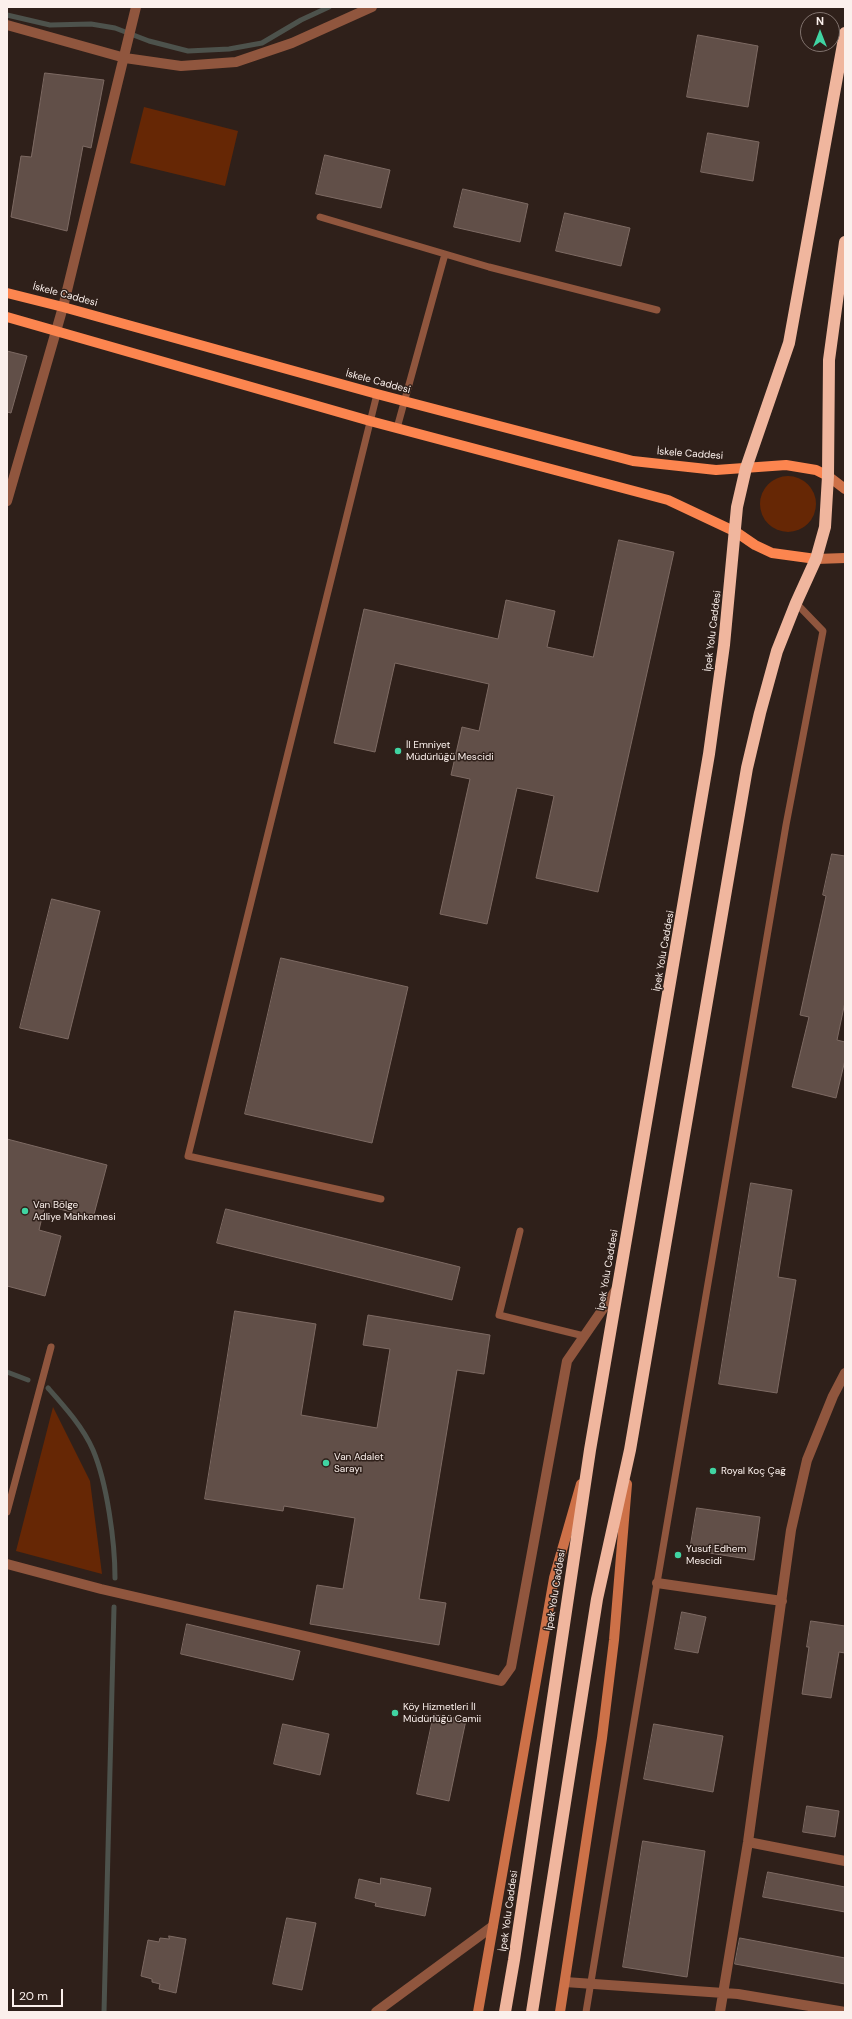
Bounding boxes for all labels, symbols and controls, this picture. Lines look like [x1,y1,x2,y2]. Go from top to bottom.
north arrow [800,12,840,52]
text: N [816,14,824,28]
street label: İskele Caddesi [31,281,99,309]
street label: İskele Caddesi [344,368,412,396]
street label: İskele Caddesi [656,446,724,462]
street label: İpek Yolu Caddesi [702,590,724,672]
place label: İl Emniyet Müdürlüğü Mescidi [406,739,494,762]
marker: İl Emniyet Müdürlüğü Mescidi [393,746,403,756]
street label: İpek Yolu Caddesi [651,910,677,992]
place label: Van Bölge Adliye Mahkemesi [33,1199,116,1222]
marker: Van Bölge Adliye Mahkemesi [20,1206,30,1216]
street label: İpek Yolu Caddesi [595,1229,621,1311]
place label: Van Adalet Sarayı [334,1451,384,1474]
marker: Van Adalet Sarayı [321,1458,331,1468]
place label: Royal Koç Çağ [721,1465,786,1477]
marker: Royal Koç Çağ [708,1466,718,1476]
place label: Yusuf Edhem Mescidi [686,1543,746,1566]
street label: İpek Yolu Caddesi [544,1549,568,1631]
marker: Yusuf Edhem Mescidi [673,1550,683,1560]
place label: Köy Hizmetleri İl Müdürlüğü Camii [403,1701,481,1724]
marker: Köy Hizmetleri İl Müdürlüğü Camii [390,1708,400,1718]
street label: İpek Yolu Caddesi [497,1870,521,1952]
scale bar [14,1981,65,2007]
text: 20 m [19,1988,48,2004]

